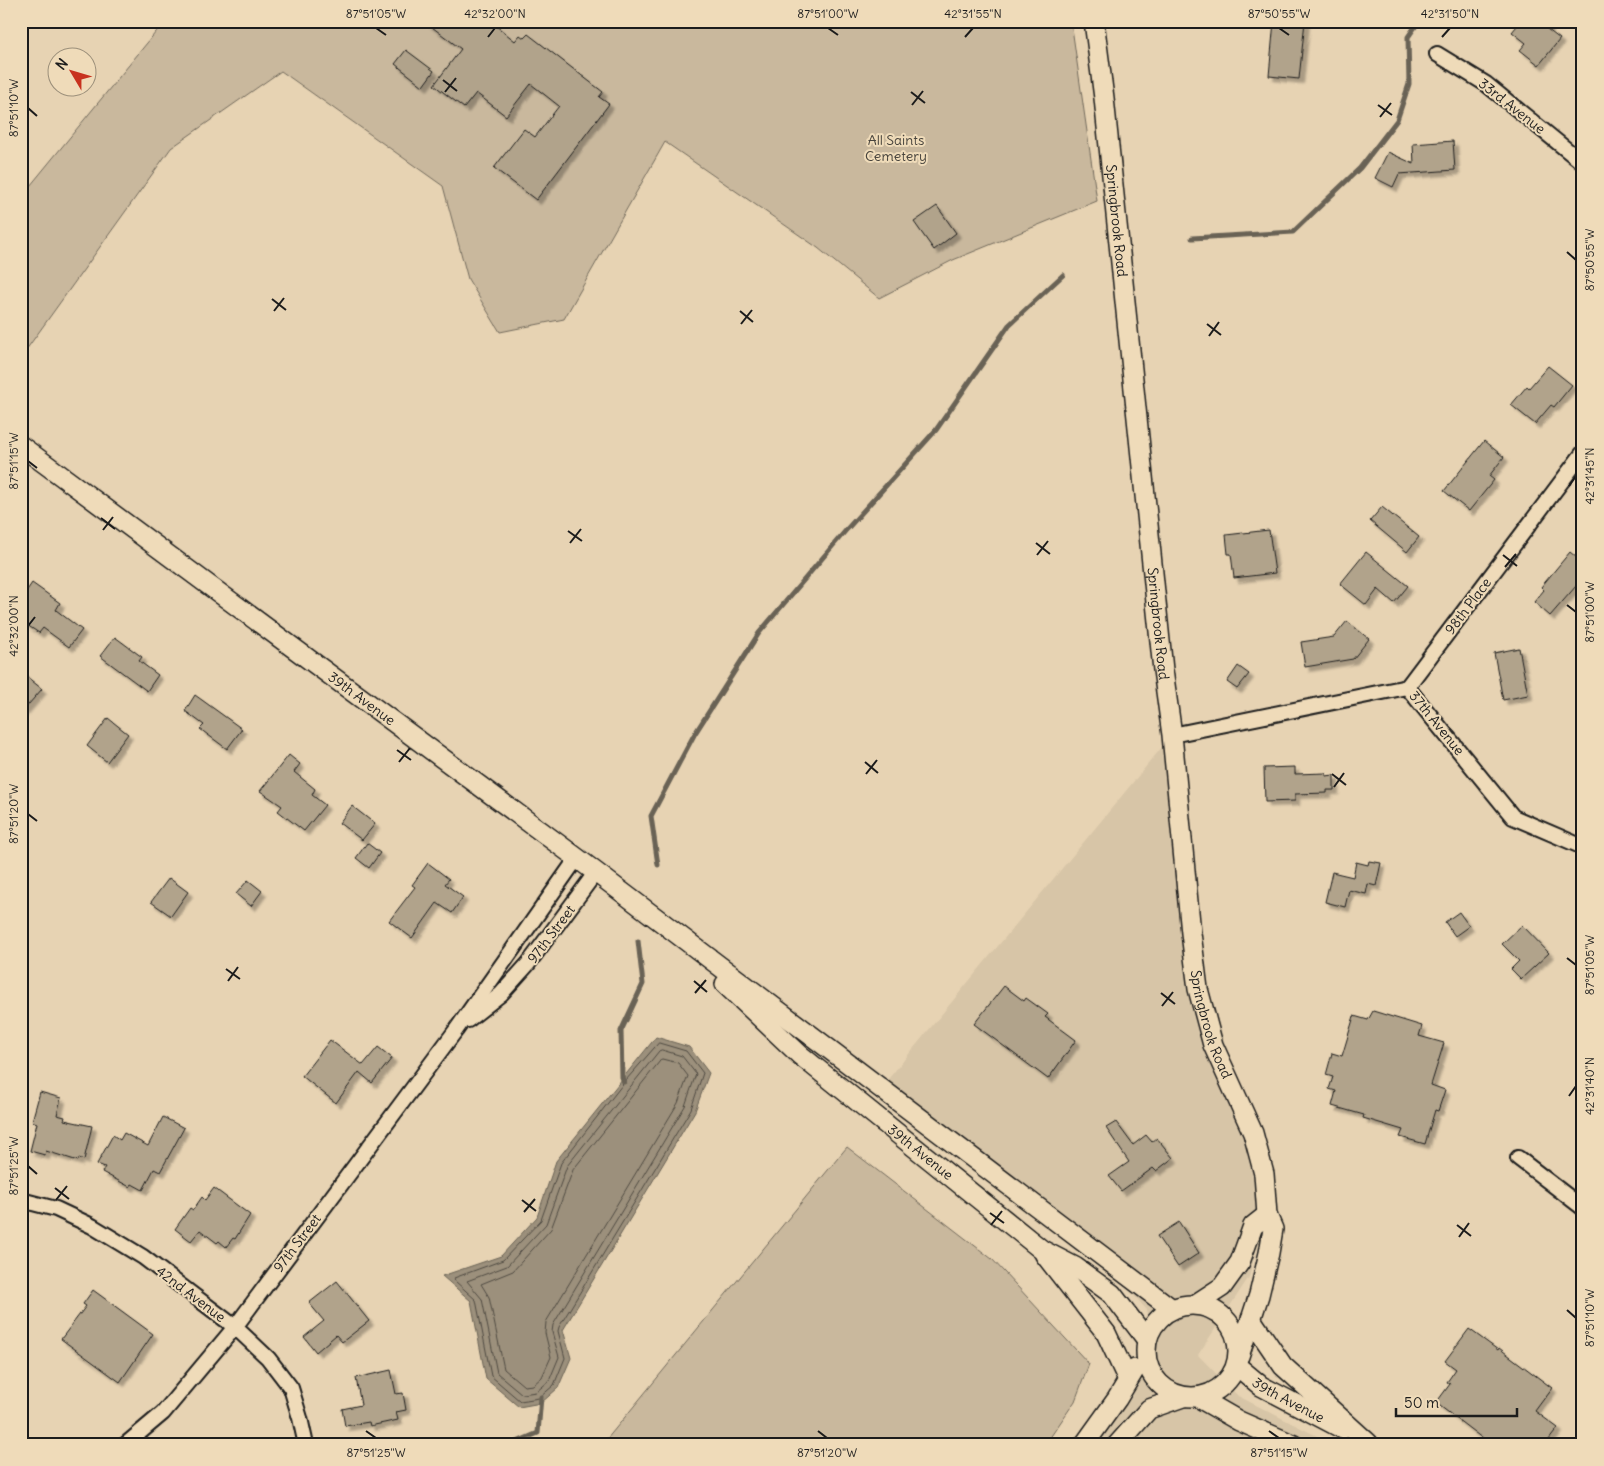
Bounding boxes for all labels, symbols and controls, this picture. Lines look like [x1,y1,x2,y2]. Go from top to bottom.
text: 87°51'05"W [346,6,406,21]
text: 42°32'00"N [464,6,526,21]
text: 87°51'00"W [797,6,859,21]
text: 42°31'55"N [944,6,1002,21]
text: 87°50'55"W [1248,6,1310,21]
text: 42°31'50"N [1421,6,1479,21]
north arrow [48,48,98,98]
text: N [52,55,72,73]
street label: 33rd Avenue [1475,74,1549,138]
text: 87°51'10"W [6,79,21,137]
park label: All Saints Cemetery [865,131,927,165]
street label: Springbrook Road [1102,164,1131,278]
text: 87°50'55"W [1582,229,1597,291]
text: 87°51'15"W [6,432,21,490]
text: 42°31'45"N [1582,447,1597,505]
street label: Springbrook Road [1143,566,1173,681]
street label: 98th Place [1441,574,1495,638]
text: 87°51'00"W [1582,581,1597,643]
text: 42°32'00"N [6,595,21,657]
street label: 39th Avenue [325,668,399,729]
street label: 37th Avenue [1406,687,1468,759]
text: 87°51'20"W [6,784,21,844]
street label: 97th Street [523,901,579,967]
text: 87°51'05"W [1582,935,1597,995]
street label: Springbrook Road [1187,969,1236,1081]
text: 42°31'40"N [1582,1057,1597,1115]
street label: 39th Avenue [884,1120,957,1184]
text: 87°51'25"W [6,1136,21,1196]
street label: 97th Street [269,1210,325,1276]
street label: 42nd Avenue [153,1262,229,1326]
text: 87°51'10"W [1582,1289,1597,1347]
street label: 39th Avenue [1248,1373,1327,1427]
scale bar [1396,1386,1518,1418]
text: 50 m [1404,1393,1439,1412]
text: 87°51'25"W [346,1445,406,1460]
text: 87°51'20"W [797,1445,857,1460]
text: 87°51'15"W [1250,1445,1308,1460]

